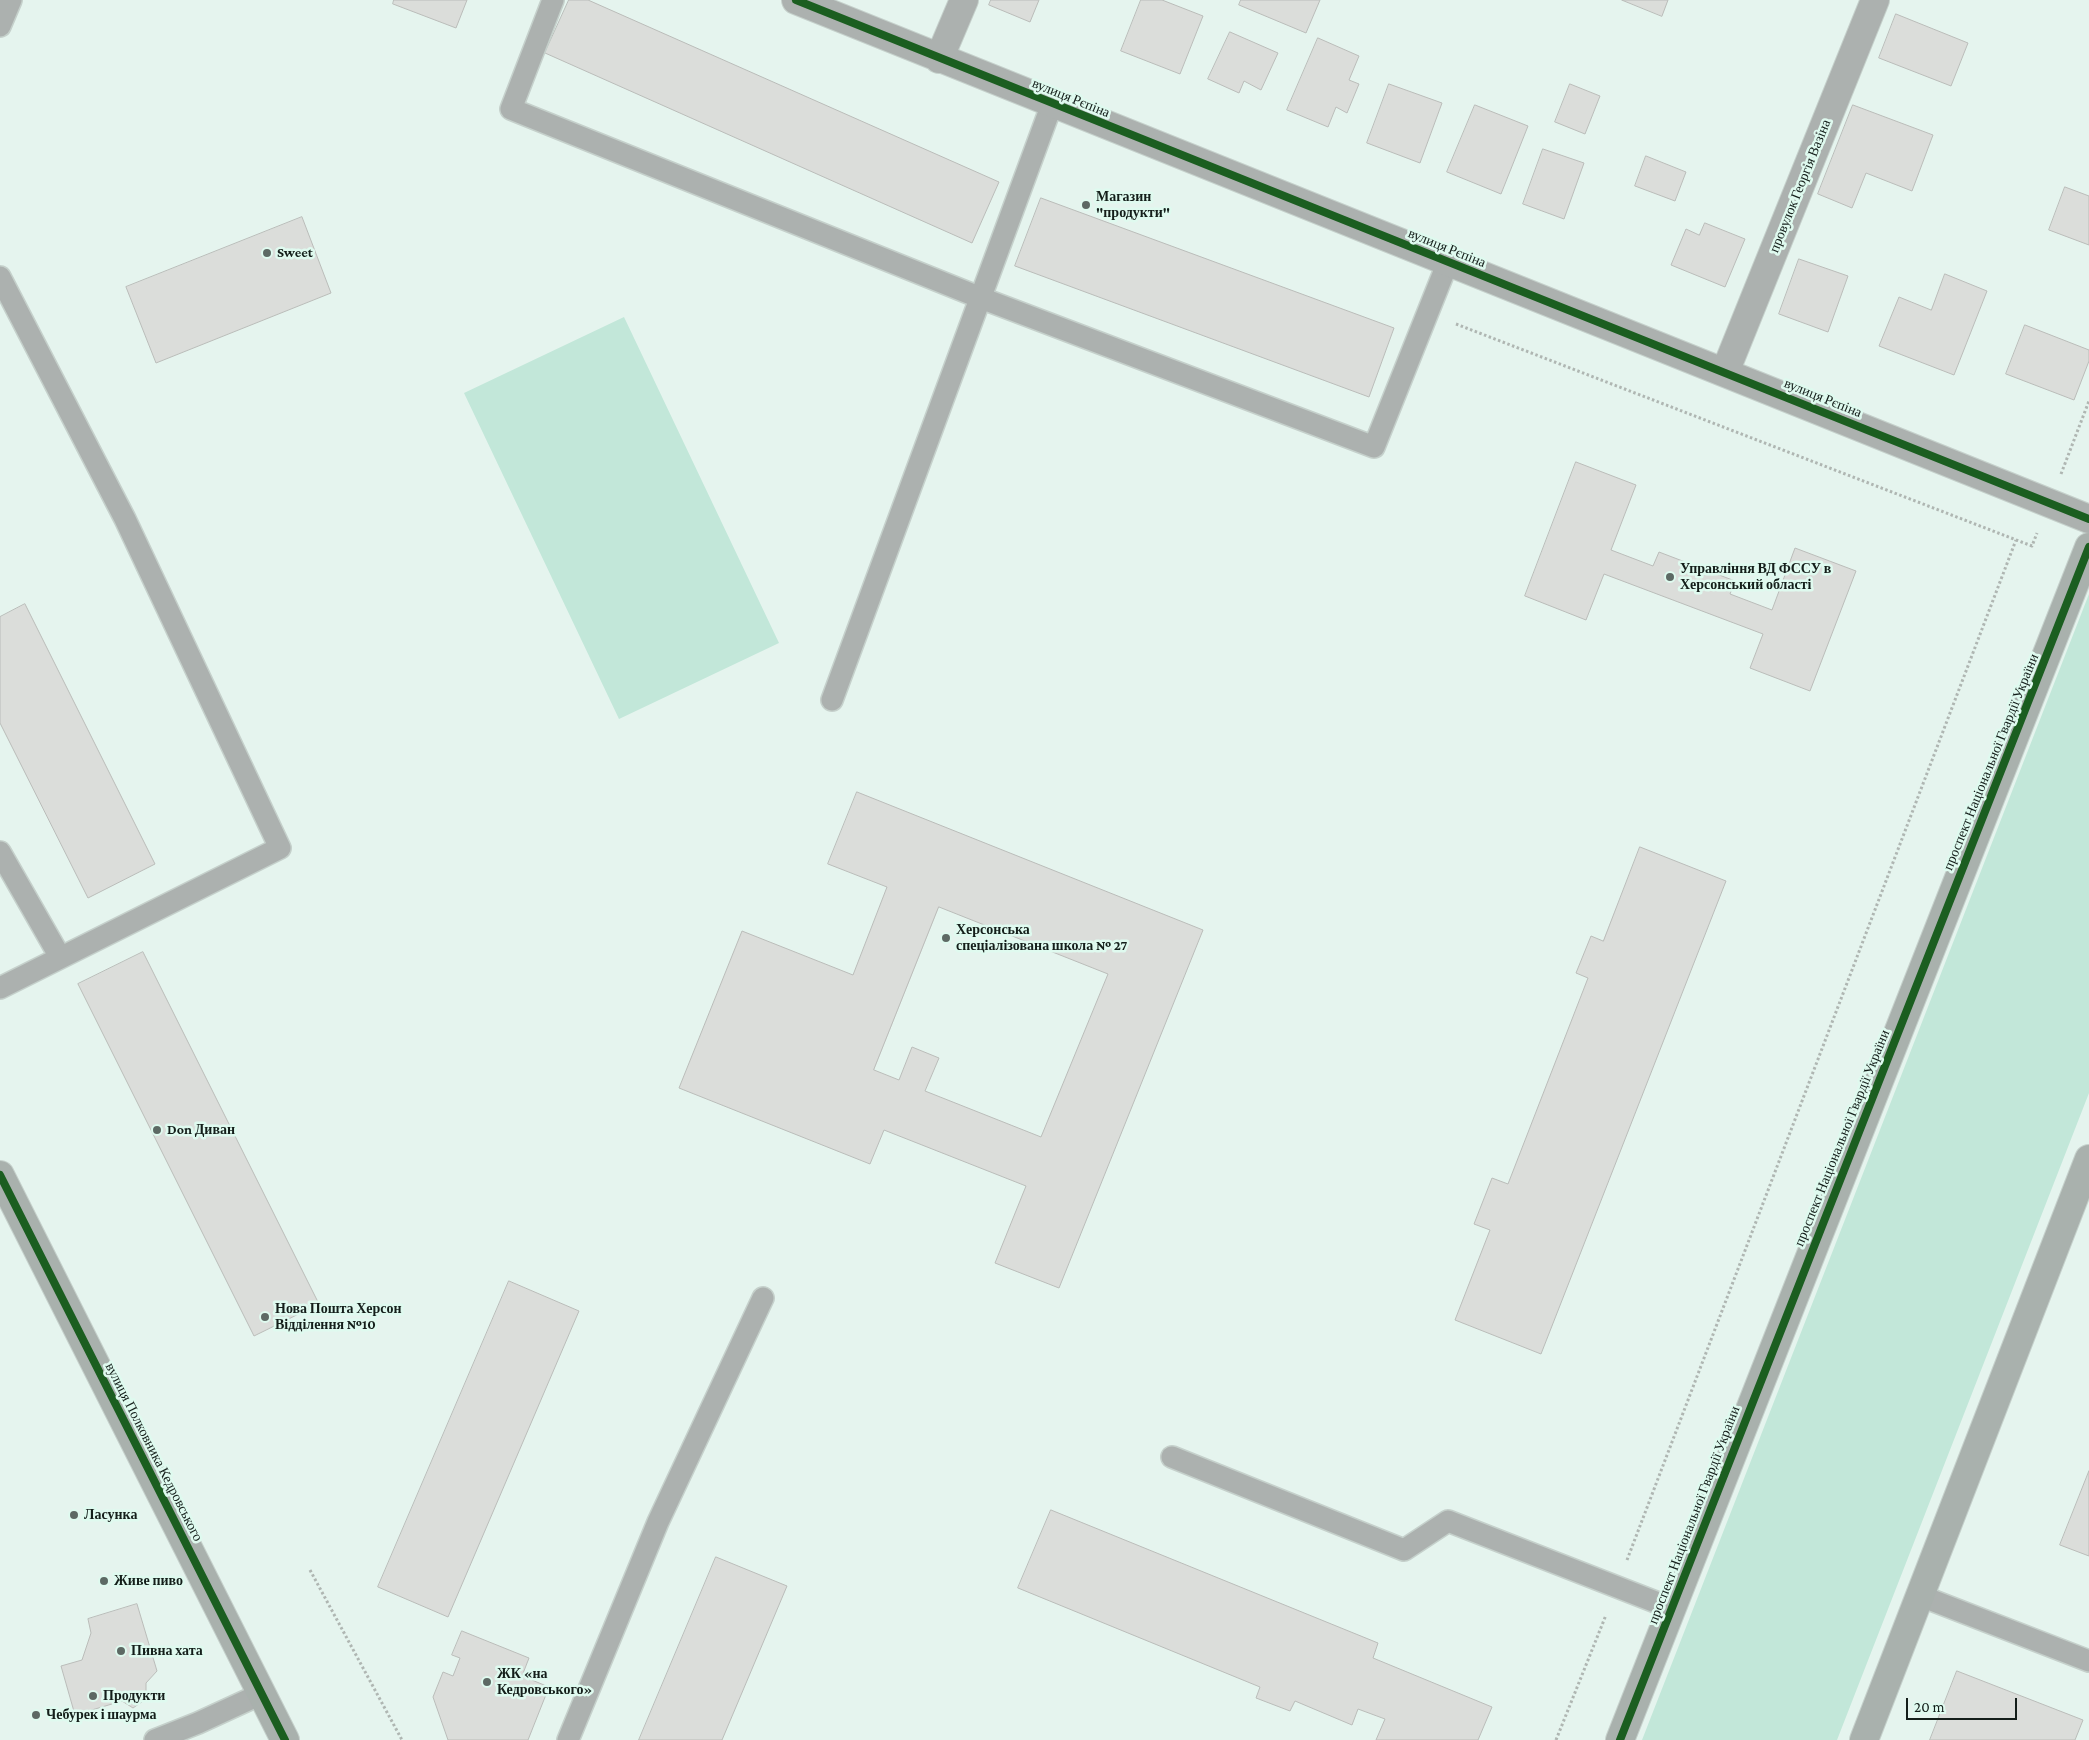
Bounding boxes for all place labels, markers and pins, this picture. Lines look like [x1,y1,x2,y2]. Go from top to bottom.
place label: Магазин "продукти" [1096,189,1170,222]
marker: Магазин "продукти" [1080,199,1092,211]
place label: Sweet [277,245,313,261]
marker: Sweet [261,247,273,259]
place label: Управління ВД ФССУ в Херсонський області [1680,561,1831,594]
marker: Управління ВД ФССУ в Херсонський області [1664,571,1676,583]
place label: Херсонська спеціалізована школа № 27 [956,922,1127,954]
marker: Херсонська спеціалізована школа № 27 [940,932,952,944]
place label: Don Диван [167,1122,235,1138]
marker: Don Диван [151,1124,163,1136]
place label: Нова Пошта Херсон Відділення №10 [275,1301,402,1334]
marker: Нова Пошта Херсон Відділення №10 [259,1311,271,1323]
place label: Ласунка [84,1507,137,1523]
marker: Ласунка [68,1509,80,1521]
place label: Живе пиво [114,1573,183,1589]
marker: Живе пиво [98,1575,110,1587]
place label: Пивна хата [131,1643,203,1659]
marker: Пивна хата [115,1645,127,1657]
place label: ЖК «на Кедровського» [497,1666,592,1698]
marker: ЖК «на Кедровського» [481,1676,493,1688]
place label: Продукти [103,1688,165,1704]
marker: Продукти [87,1690,99,1702]
place label: Чебурек і шаурма [46,1707,156,1723]
marker: Чебурек і шаурма [30,1709,42,1721]

